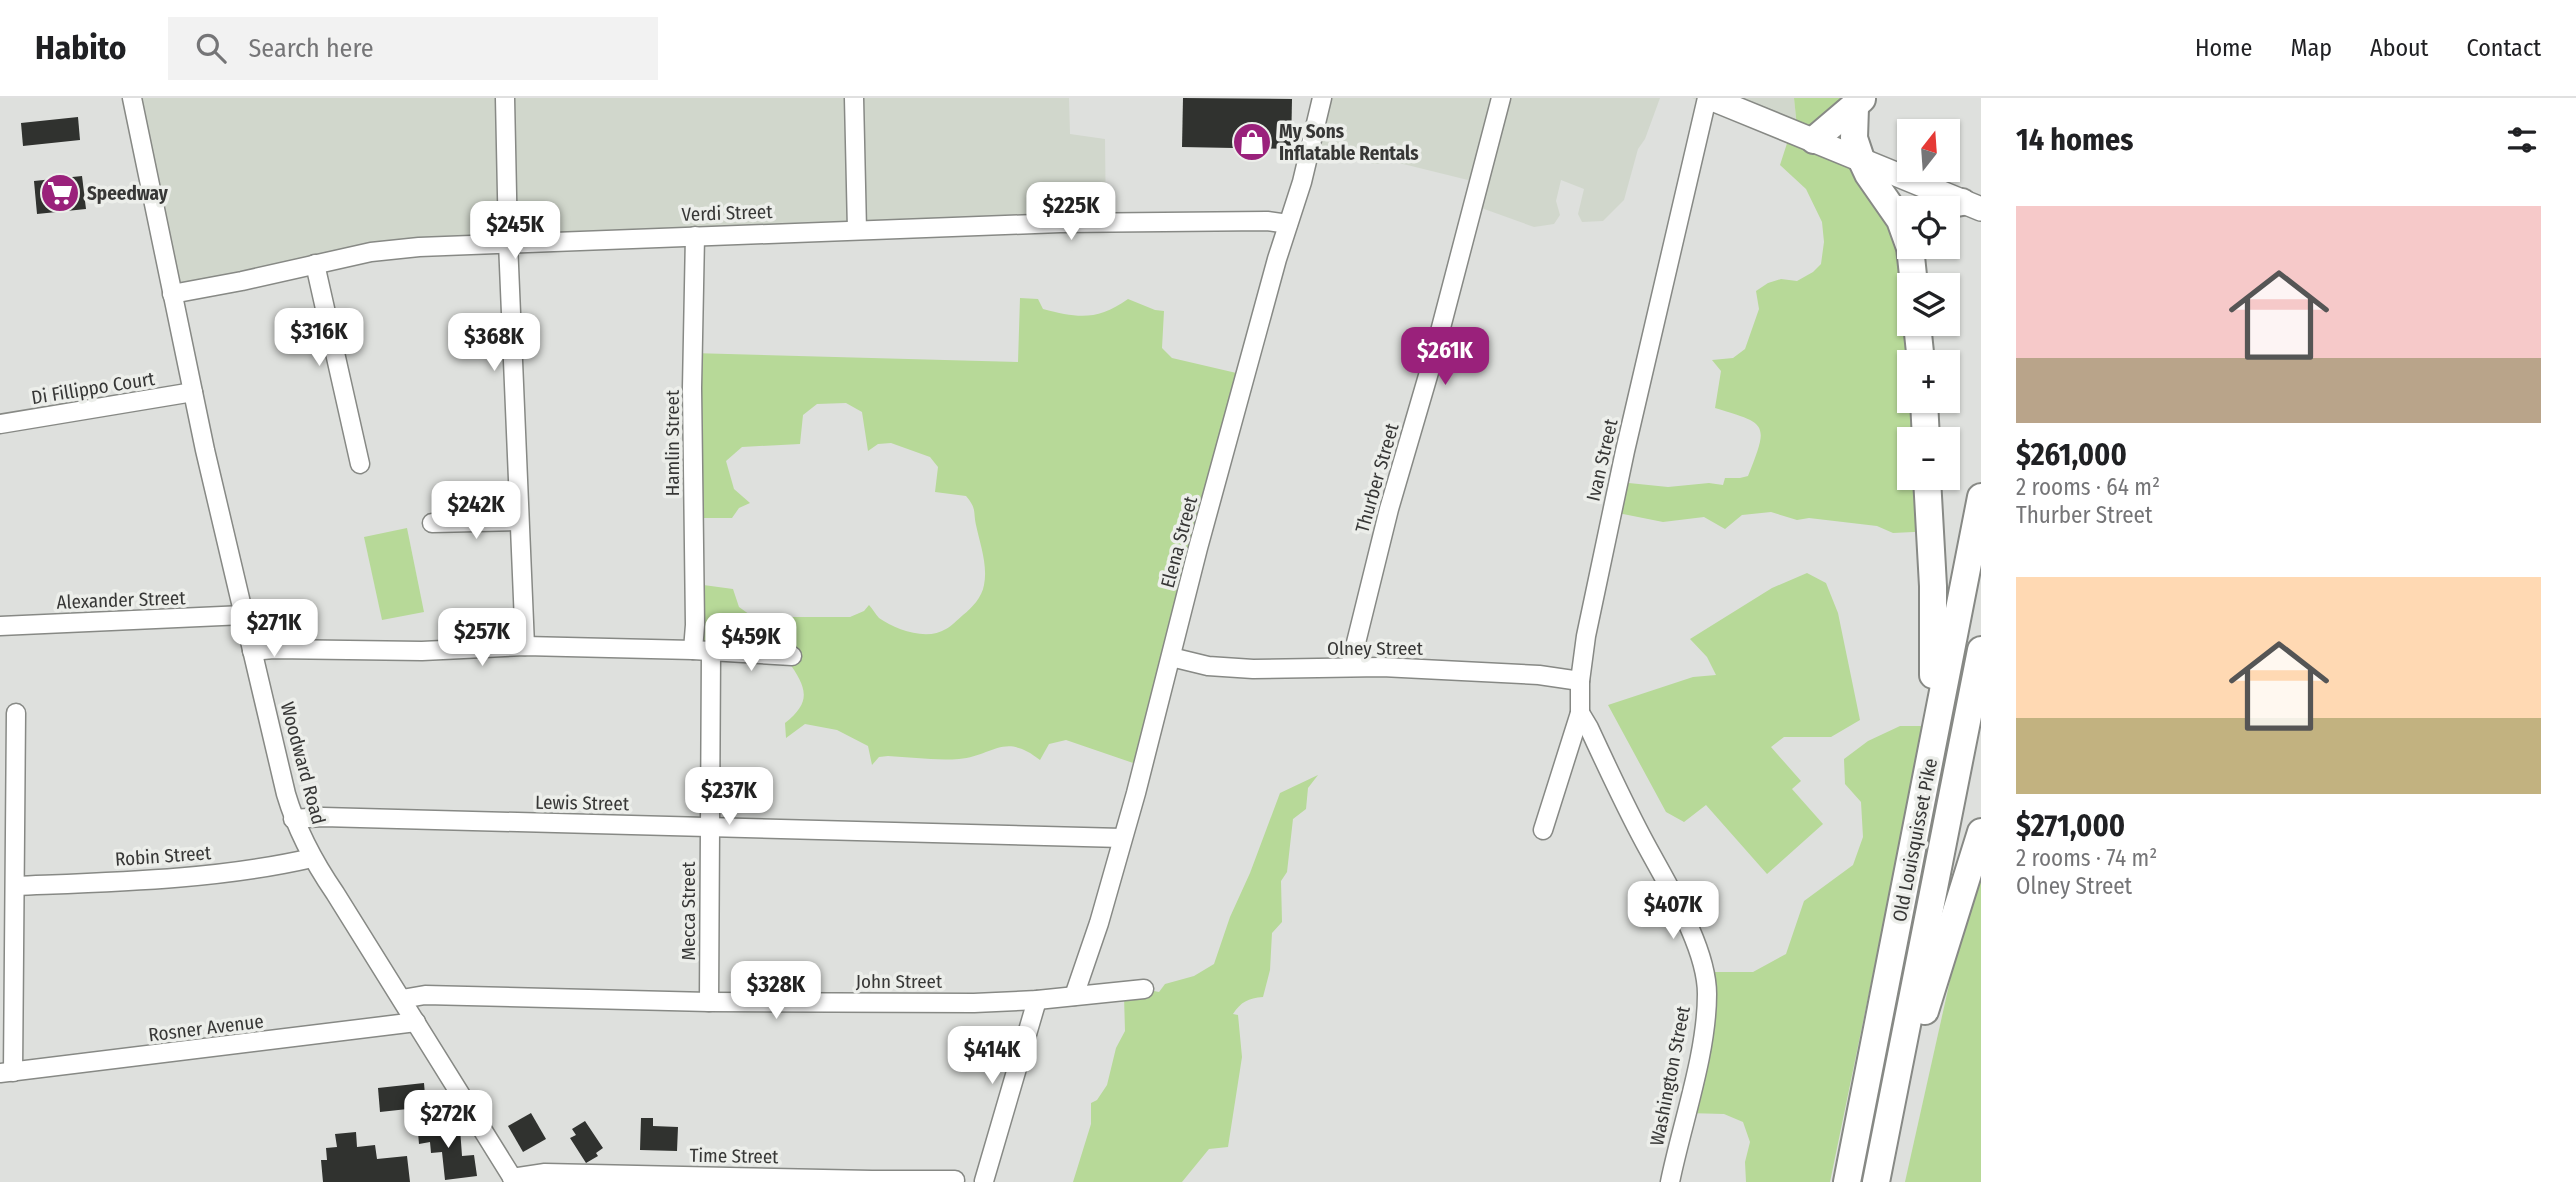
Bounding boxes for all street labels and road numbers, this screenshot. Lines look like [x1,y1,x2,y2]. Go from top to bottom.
street label: Verdi Street [681,200,774,226]
street label: Di Fillippo Court [30,367,157,409]
street label: Hamlin Street [661,389,684,496]
street label: Ivan Street [1581,416,1623,503]
street label: Thurber Street [1350,420,1404,535]
street label: Elena Street [1156,493,1202,590]
street label: Alexander Street [56,586,187,614]
street label: Olney Street [1327,637,1424,660]
street label: Woodward Road [276,699,330,827]
street label: Old Louisquisset Pike [1888,756,1942,924]
street label: Lewis Street [535,791,630,815]
street label: Robin Street [114,841,213,871]
street label: Mecca Street [677,861,700,961]
street label: John Street [856,970,943,993]
street label: Washington Street [1645,1003,1695,1148]
street label: Rosner Avenue [147,1010,265,1046]
street label: Time Street [689,1144,779,1168]

